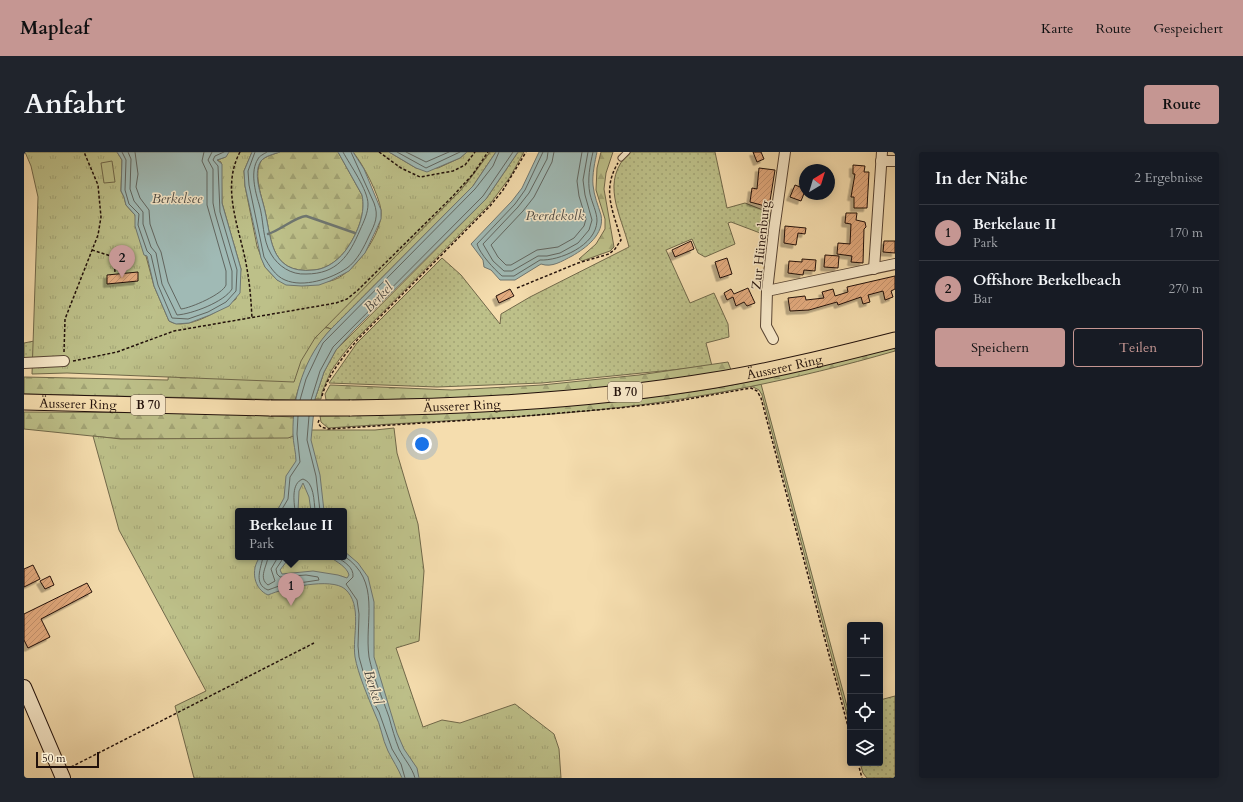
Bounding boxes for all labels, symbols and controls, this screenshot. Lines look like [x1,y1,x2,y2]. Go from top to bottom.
text: Mapleaf [20,15,90,41]
text: Karte [1041,19,1073,38]
text: Route [1095,19,1131,38]
text: Gespeichert [1153,19,1223,38]
text: Anfahrt [24,85,125,123]
button: Route [1144,85,1219,124]
north arrow [799,164,835,200]
text: In der Nähe [935,167,1028,190]
text: 2 Ergebnisse [1134,169,1203,187]
water label: Berkelsee [152,189,203,208]
street label: Zur Hünenburg [747,199,775,291]
water label: Peerdekolk [525,206,585,225]
text: Berkelaue II [973,214,1056,234]
text: 1 [945,224,951,242]
text: 170 m [1169,224,1203,242]
text: Park [973,234,998,252]
pin: 2 [109,245,135,278]
text: Offshore Berkelbeach [973,270,1121,290]
water label: Berkel [359,277,398,317]
text: 2 [945,280,951,298]
text: 270 m [1169,280,1203,298]
text: Bar [973,290,992,308]
button: Speichern [935,328,1065,367]
button: Teilen [1073,328,1203,367]
street label: Äusserer Ring [745,350,825,384]
road number: B 70 [608,382,642,402]
street label: Äusserer Ring [39,394,118,414]
road number: B 70 [131,395,165,415]
street label: Äusserer Ring [423,395,502,417]
your location [412,434,432,454]
popup [235,508,347,560]
text: Berkelaue II [249,515,333,535]
text: Park [249,535,274,553]
pin: 1 [278,573,304,606]
map controls [847,622,883,766]
button: + [847,622,883,658]
button: − [847,658,883,694]
water label: Berkel [359,668,388,708]
button: locate [847,694,883,730]
button: layers [847,730,883,766]
scale bar [36,750,99,769]
text: 50 m [42,751,66,766]

